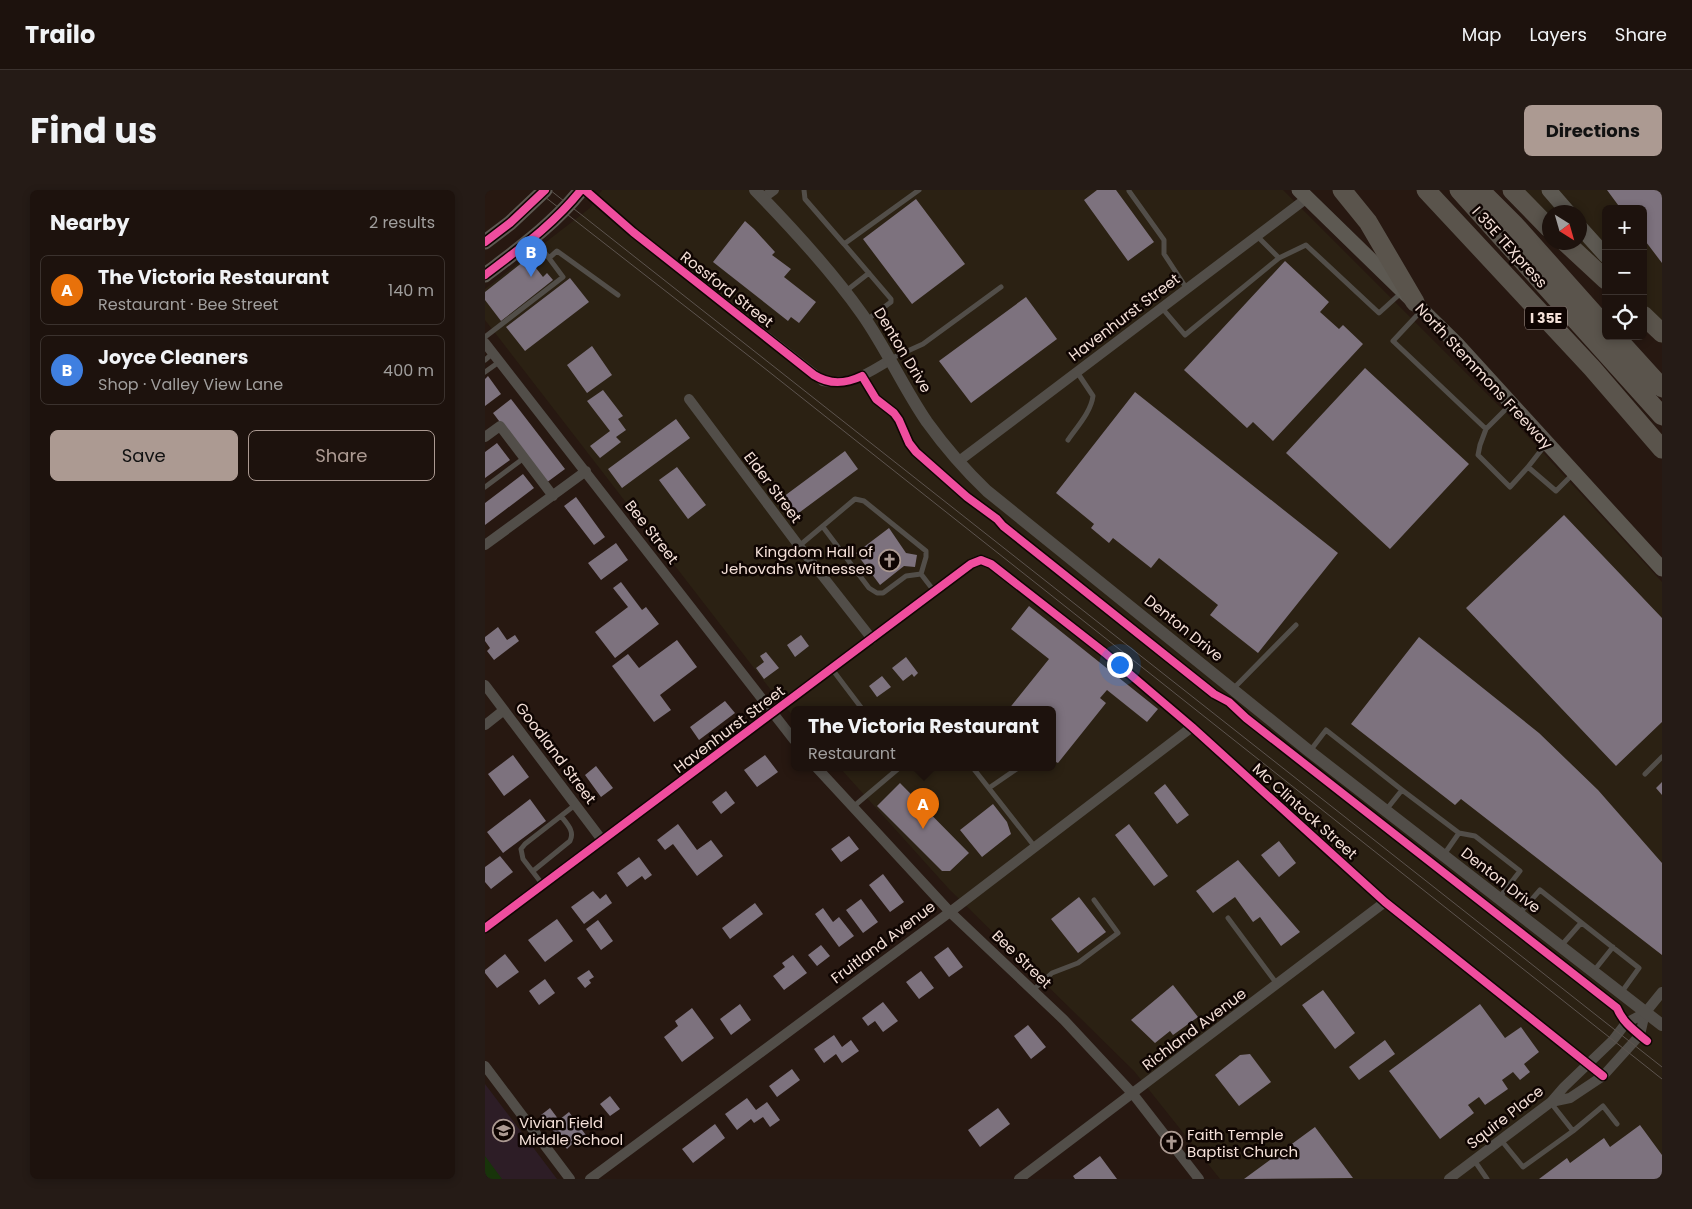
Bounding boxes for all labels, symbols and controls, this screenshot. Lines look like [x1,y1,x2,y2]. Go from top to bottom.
text: Trailo [25,18,95,51]
text: Map [1462,22,1502,47]
text: Layers [1530,22,1587,47]
text: Share [1615,22,1667,47]
button: Directions [1524,105,1662,156]
text: Find us [30,106,157,155]
street label: I 35E TEXpress [1468,202,1553,293]
north arrow [1542,205,1587,250]
map controls [1602,205,1647,340]
button: + [1602,205,1647,250]
text: Nearby [50,208,130,237]
text: 2 results [369,211,435,234]
pin: B [515,236,547,277]
street label: Rossford Street [676,246,778,332]
button: − [1602,250,1647,295]
text: The Victoria Restaurant [98,264,329,291]
street label: Havenhurst Street [1064,268,1184,366]
text: A [61,279,73,302]
text: 140 m [388,279,434,302]
text: Restaurant · Bee Street [98,293,278,316]
button: locate [1602,295,1647,340]
street label: North Stemmons Freeway [1411,298,1558,454]
street label: Denton Drive [869,304,937,396]
road number: I 35E [1525,306,1567,330]
text: Joyce Cleaners [98,344,248,371]
text: B [62,359,72,382]
text: 400 m [383,359,434,382]
text: Shop · Valley View Lane [98,373,283,396]
button: Save [50,430,238,481]
button: Share [248,430,435,481]
street label: Elder Street [739,447,807,527]
street label: Bee Street [620,496,684,568]
place label: Kingdom Hall of Jehovahs Witnesses [721,541,873,579]
church icon: Kingdom Hall of Jehovahs Witnesses [877,548,901,572]
street label: Denton Drive [1140,590,1228,666]
your location [1107,652,1133,678]
street label: Havenhurst Street [669,680,789,778]
street label: Goodland Street [511,698,601,808]
popup [791,706,1056,771]
text: The Victoria Restaurant [808,713,1039,740]
text: Restaurant [808,742,896,765]
street label: Mc Clintock Street [1248,758,1362,864]
pin: A [907,788,939,829]
street label: Denton Drive [1457,842,1545,918]
street label: Fruitland Avenue [826,896,940,988]
street label: Bee Street [987,925,1057,993]
street label: Richland Avenue [1138,983,1250,1075]
street label: Squire Place [1462,1080,1548,1154]
place label: Vivian Field Middle School [519,1112,623,1150]
school or university icon: Vivian Field Middle School [491,1119,515,1143]
place label: Faith Temple Baptist Church [1187,1124,1298,1162]
church icon: Faith Temple Baptist Church [1159,1131,1183,1155]

